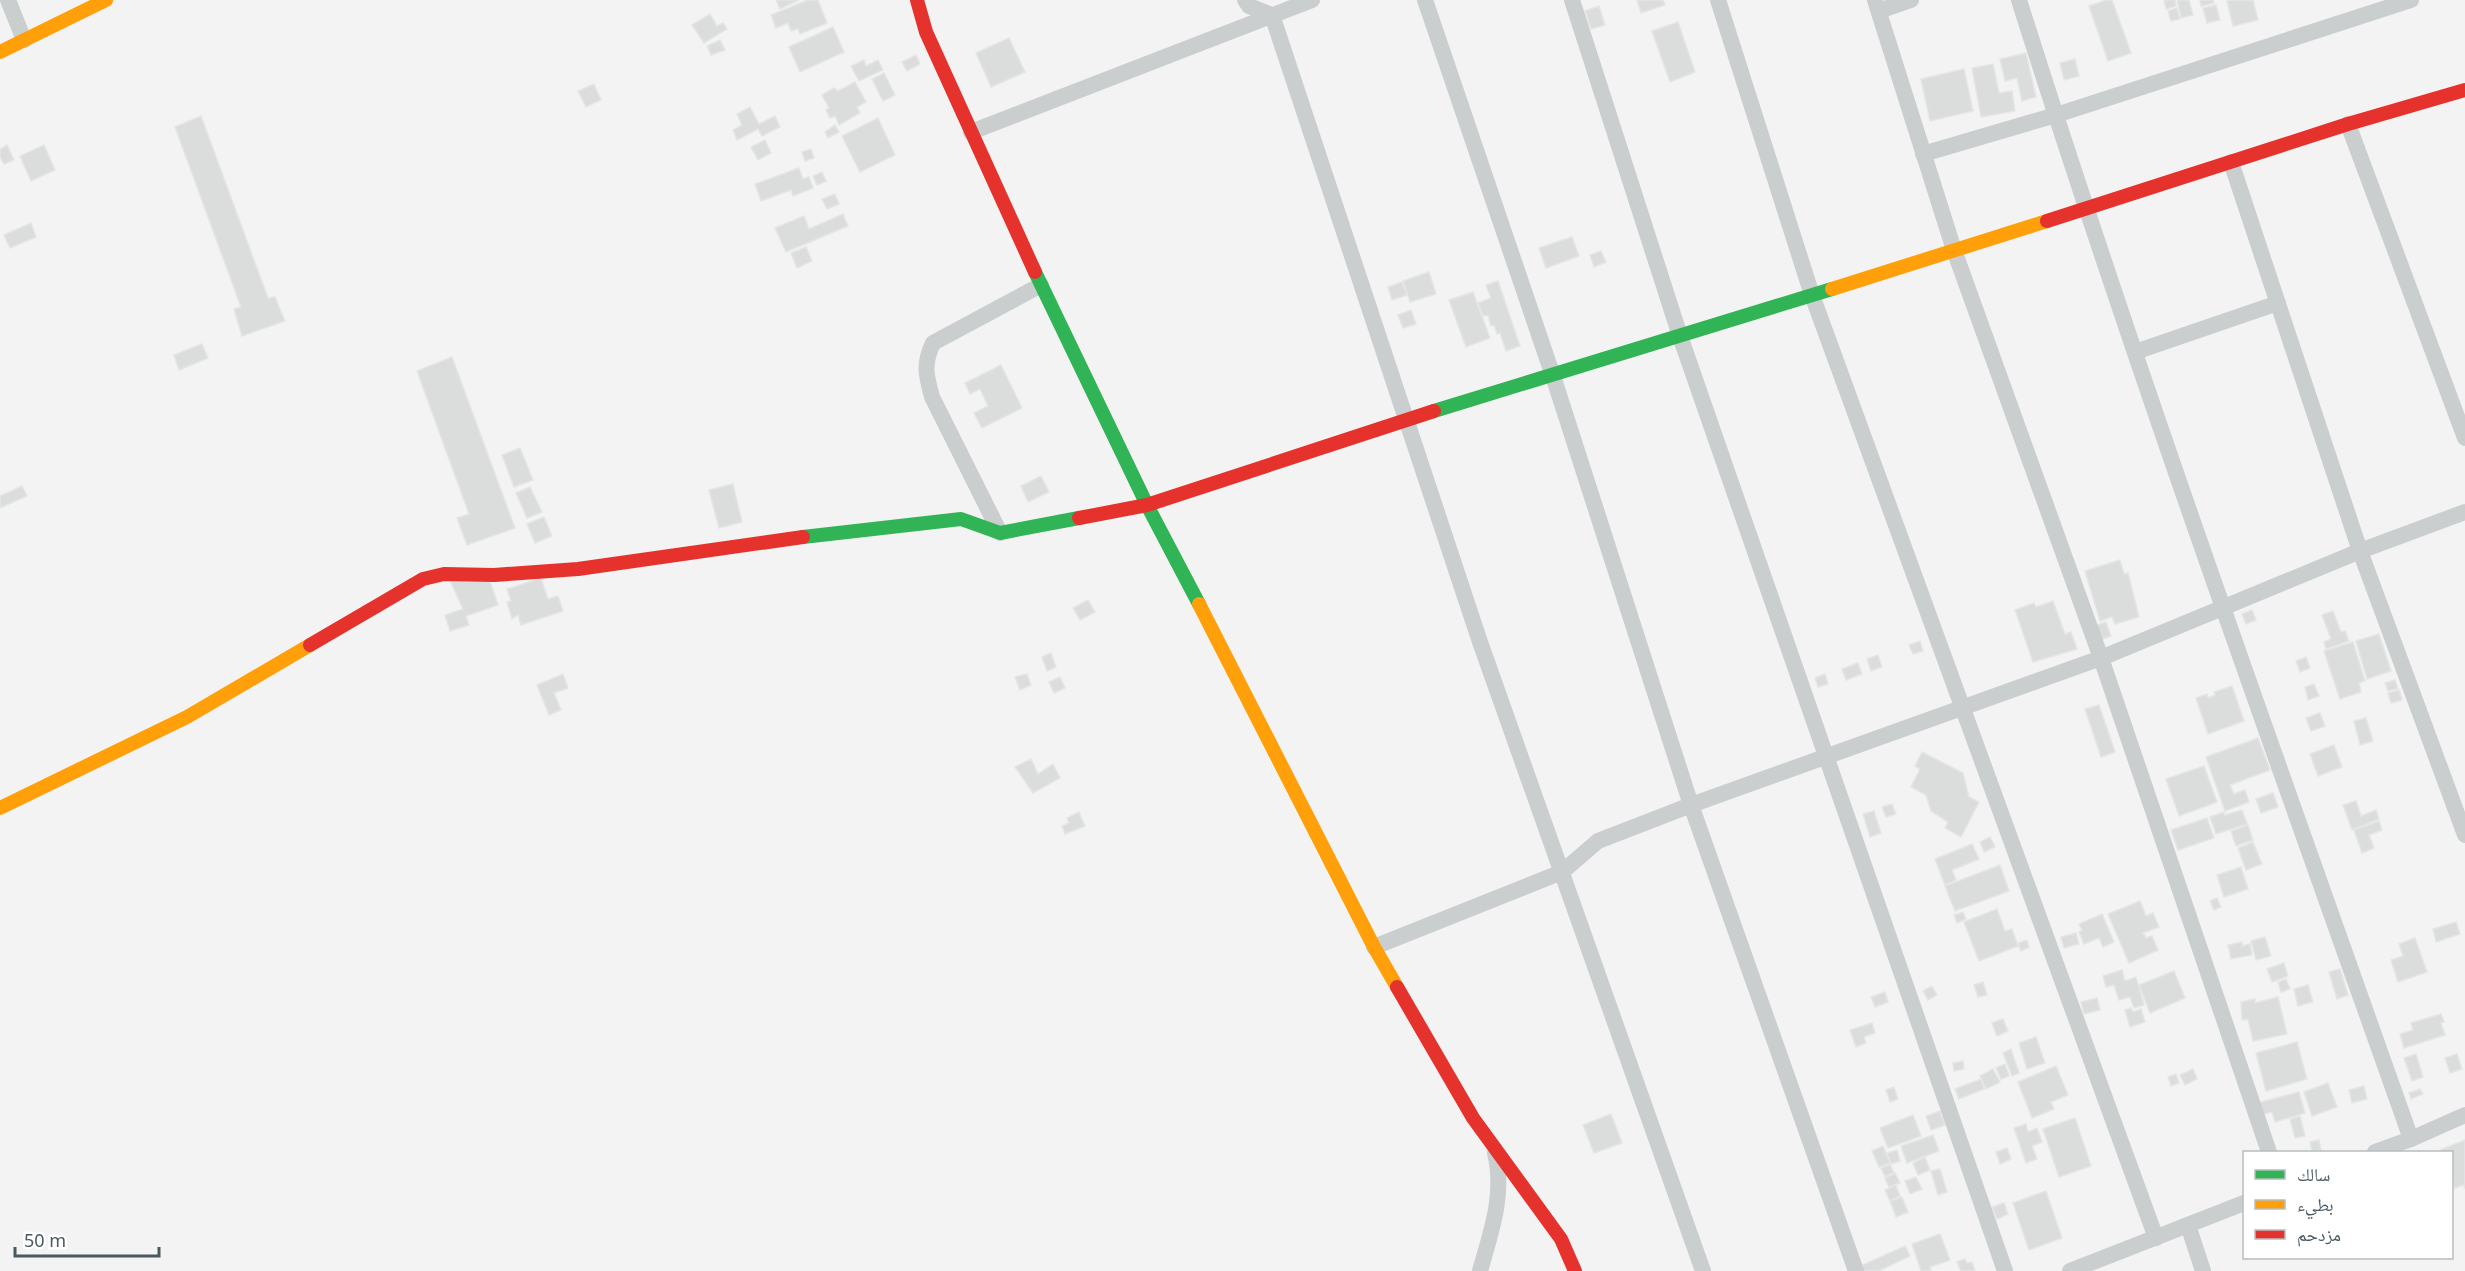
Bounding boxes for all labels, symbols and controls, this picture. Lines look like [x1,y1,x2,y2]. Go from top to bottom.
legend [2243,1151,2453,1259]
text: سالك [2297,1162,2330,1186]
text: بطيء [2297,1192,2334,1220]
scale bar [15,1220,159,1258]
text: مزدحم [2297,1222,2341,1247]
text: 50 m [24,1228,66,1252]

